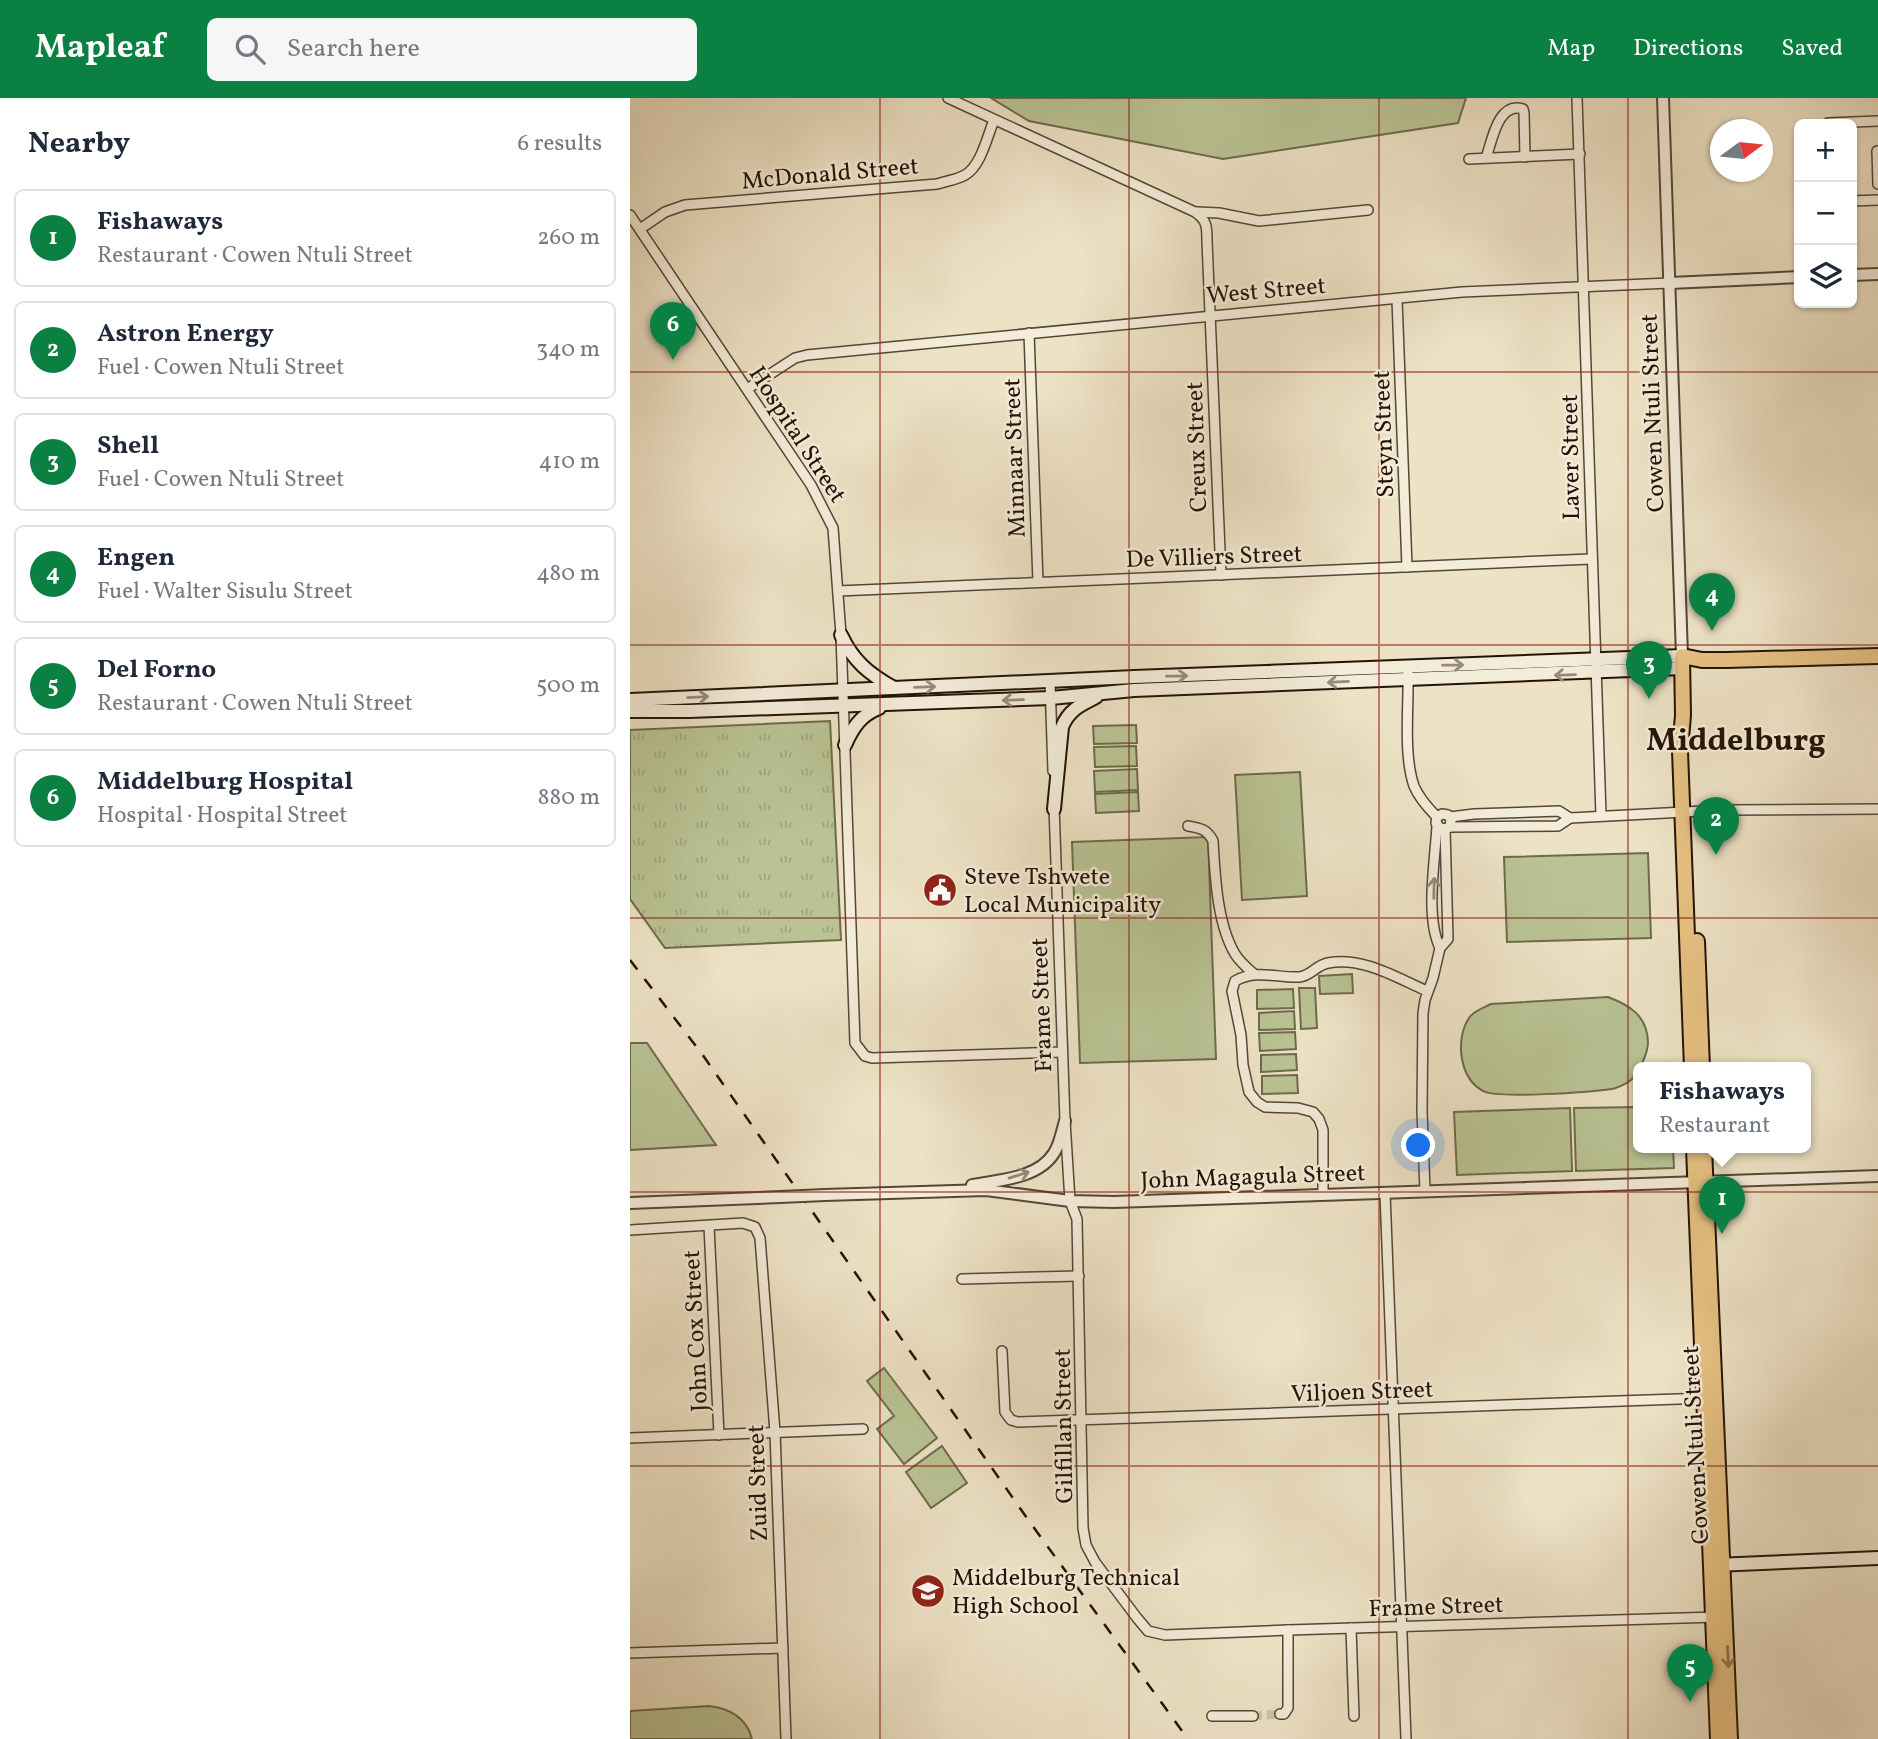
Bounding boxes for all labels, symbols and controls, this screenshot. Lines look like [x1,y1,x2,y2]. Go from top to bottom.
search box [207,18,697,81]
text: Mapleaf [35,26,165,72]
icon: search [231,30,269,68]
text: Search here [287,31,420,67]
text: Map [1547,32,1595,66]
text: Directions [1633,32,1743,66]
text: Saved [1781,32,1843,66]
north arrow [1710,119,1773,182]
map controls [1794,119,1857,308]
button: + [1794,119,1857,182]
text: Nearby [28,123,130,165]
text: 6 results [518,128,602,160]
street label: McDonald Street [740,150,920,200]
button: − [1794,182,1857,245]
text: Fishaways [97,204,223,240]
text: 1 [48,222,58,254]
text: 260 m [537,222,600,254]
text: Restaurant · Cowen Ntuli Street [97,240,413,272]
button: layers [1794,245,1857,308]
street label: West Street [1205,270,1327,314]
pin: 6 [650,302,696,360]
street label: Cowen Ntuli Street [1634,313,1674,513]
text: Astron Energy [97,316,274,352]
text: 2 [47,334,59,366]
text: 340 m [536,334,600,366]
text: Fuel · Cowen Ntuli Street [97,352,344,384]
street label: Hospital Street [739,360,853,510]
street label: Steyn Street [1366,370,1404,498]
street label: Minnaar Street [996,377,1036,538]
street label: Creux Street [1179,381,1217,513]
street label: Laver Street [1554,394,1590,520]
text: Shell [97,428,159,464]
text: 3 [47,446,59,478]
text: 410 m [539,446,600,478]
text: Fuel · Cowen Ntuli Street [97,464,344,496]
street label: De Villiers Street [1125,538,1303,578]
text: Engen [97,540,175,576]
text: 4 [46,558,60,590]
text: 480 m [536,558,600,590]
pin: 4 [1689,573,1735,631]
text: Fuel · Walter Sisulu Street [97,576,353,608]
pin: 3 [1626,641,1672,699]
text: Del Forno [97,652,216,688]
one-way arrow [1442,658,1465,671]
one-way arrow [1554,668,1577,681]
one-way arrow [1165,669,1188,683]
text: 5 [47,670,59,702]
text: 500 m [536,670,600,702]
one-way arrow [1327,676,1350,689]
one-way arrow [914,680,937,694]
text: Restaurant · Cowen Ntuli Street [97,688,413,720]
one-way arrow [686,690,709,703]
one-way arrow [1002,693,1025,706]
district label: Middelburg [1646,720,1826,764]
text: Middelburg Hospital [97,764,353,800]
text: 6 [47,782,59,814]
text: 880 m [538,782,600,814]
pin: 2 [1693,797,1739,855]
text: Hospital · Hospital Street [97,800,347,832]
place label: Steve Tshwete Local Municipality [964,861,1161,923]
public building icon: Steve Tshwete Local Municipality [921,871,959,909]
one-way arrow [1427,877,1440,900]
street label: Frame Street [1024,937,1062,1073]
popup [1633,1062,1811,1153]
text: Fishaways [1659,1074,1785,1110]
text: Restaurant [1659,1110,1770,1142]
your location [1401,1128,1435,1162]
street label: John Magagula Street [1140,1157,1366,1199]
one-way arrow [1007,1168,1029,1181]
pin: 1 [1699,1176,1745,1234]
street label: John Cox Street [676,1249,718,1413]
street label: Cowen Ntuli Street [1675,1345,1719,1545]
street label: Gilfillan Street [1047,1348,1083,1504]
street label: Viljoen Street [1290,1374,1434,1412]
street label: Zuid Street [740,1424,778,1542]
place label: Middelburg Technical High School [952,1562,1180,1624]
school or university icon: Middelburg Technical High School [909,1572,947,1610]
street label: Frame Street [1368,1589,1504,1627]
pin: 5 [1667,1644,1713,1702]
one-way arrow [1721,1645,1734,1668]

